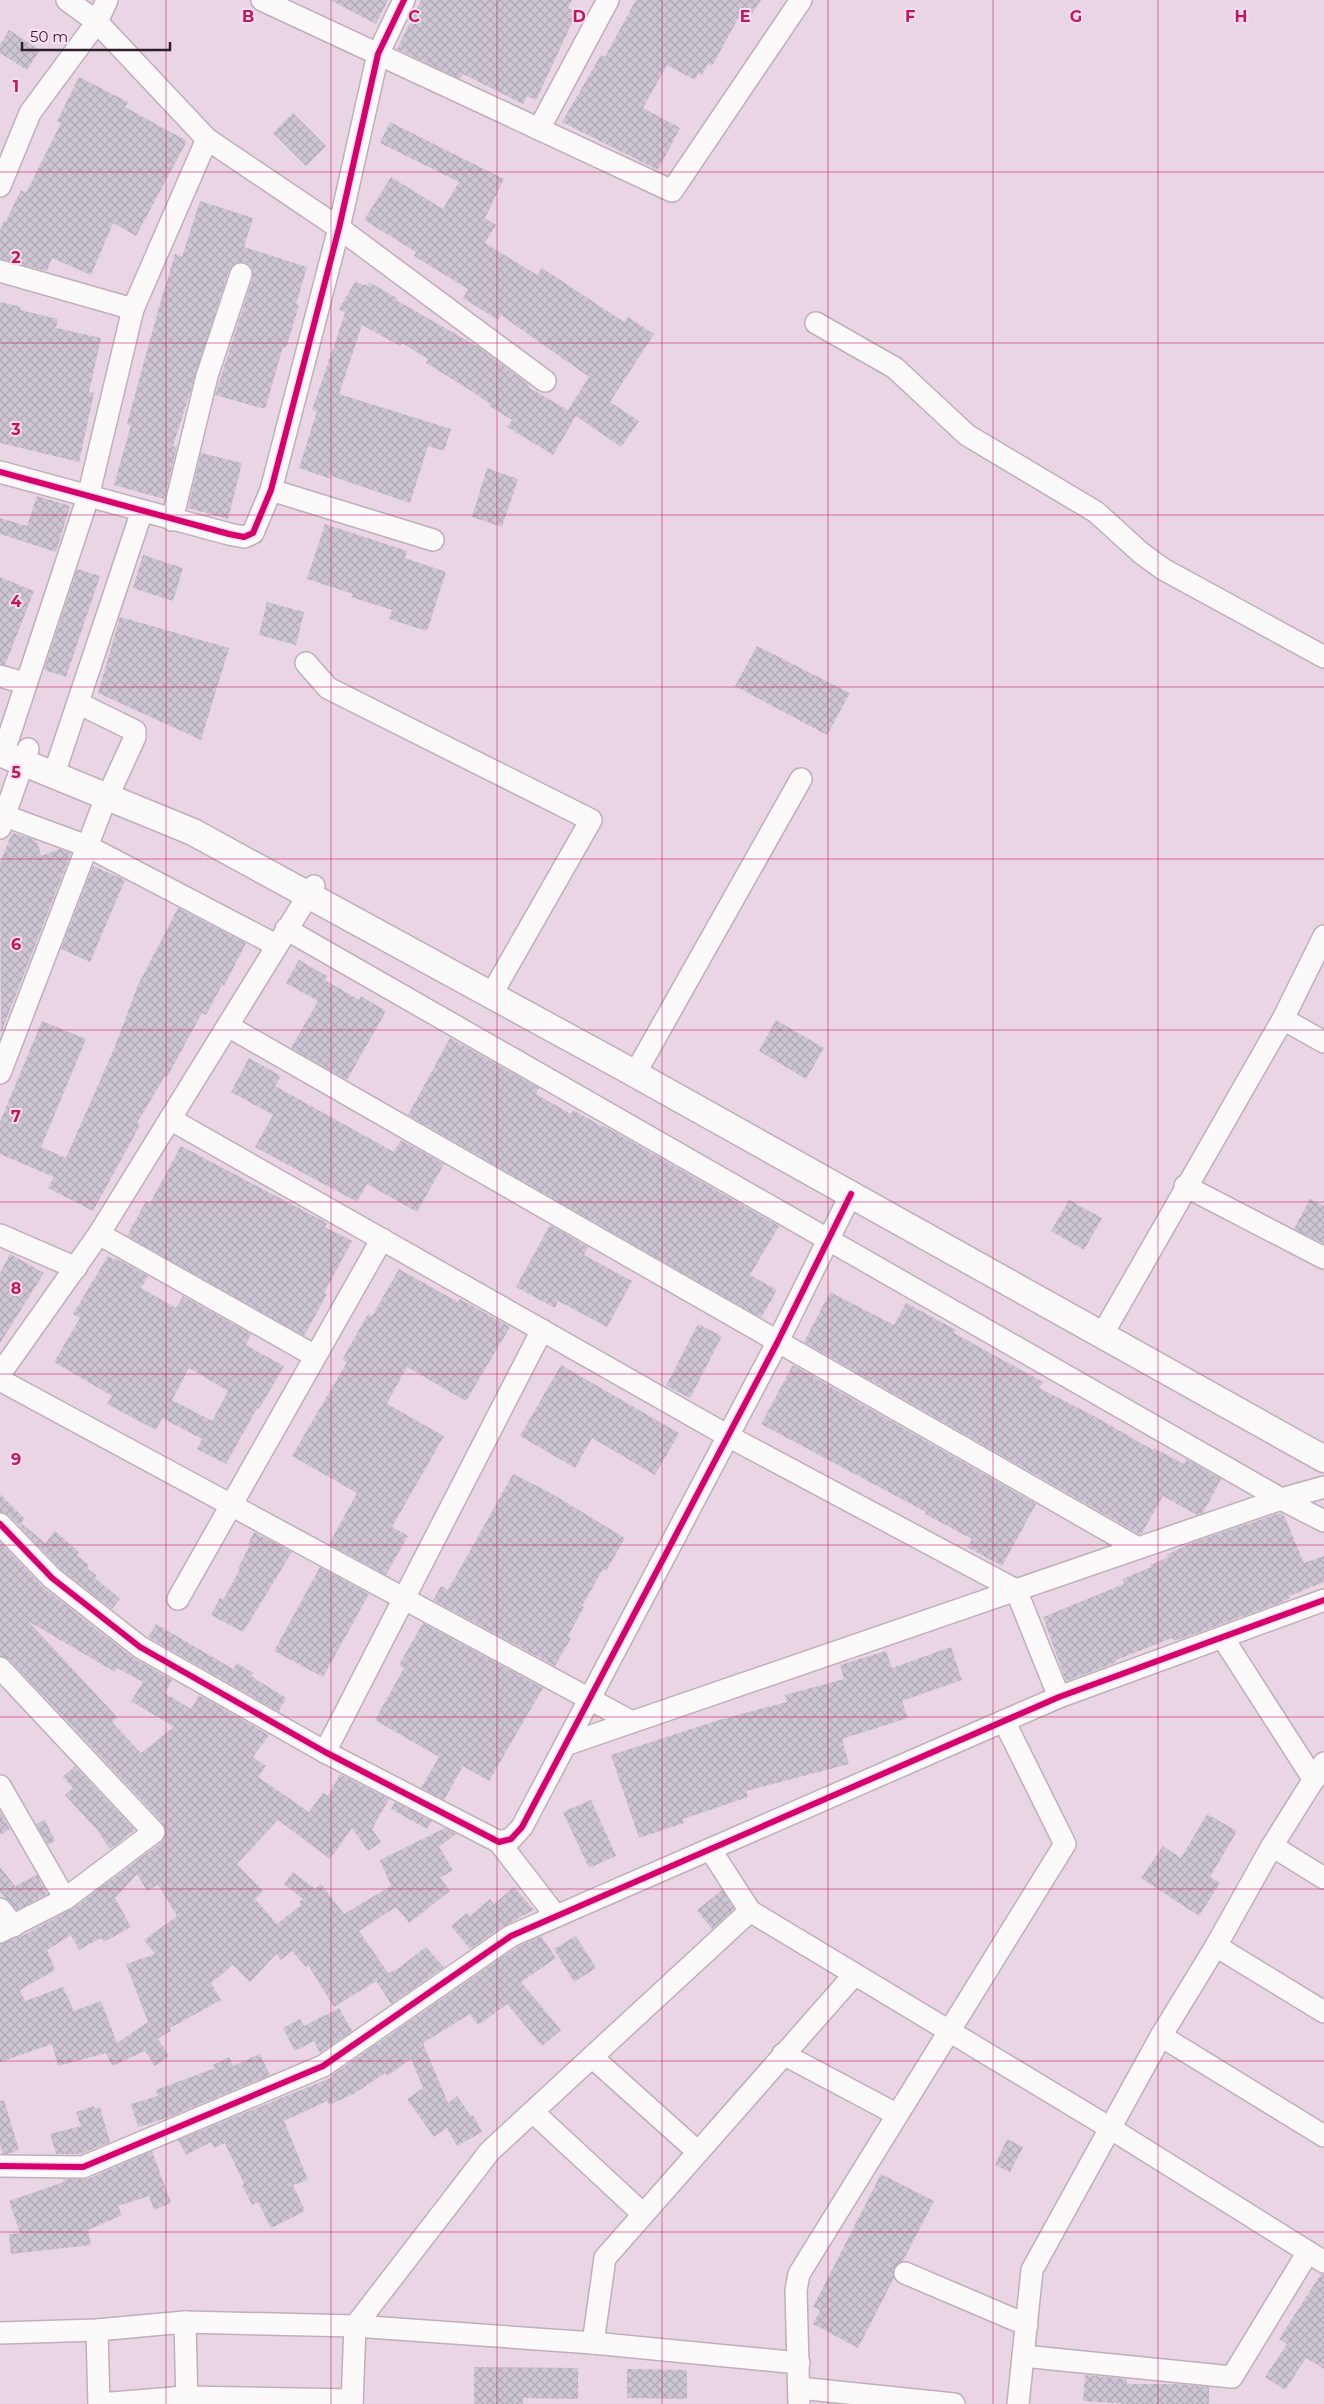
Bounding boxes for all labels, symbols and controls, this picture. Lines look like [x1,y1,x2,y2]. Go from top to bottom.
text: B [242,7,254,26]
text: C [408,7,420,26]
text: D [572,7,586,26]
text: E [740,7,750,26]
text: F [905,7,915,26]
text: G [1070,7,1082,26]
text: H [1235,7,1247,26]
scale bar [22,20,170,52]
text: 50 m [30,27,68,46]
text: 1 [13,77,19,96]
text: 2 [11,248,21,267]
text: 3 [10,420,21,439]
text: 4 [10,592,22,611]
text: 5 [11,763,21,782]
text: 6 [11,935,21,954]
text: 7 [11,1107,21,1126]
text: 8 [11,1279,21,1298]
text: 9 [11,1450,21,1469]

